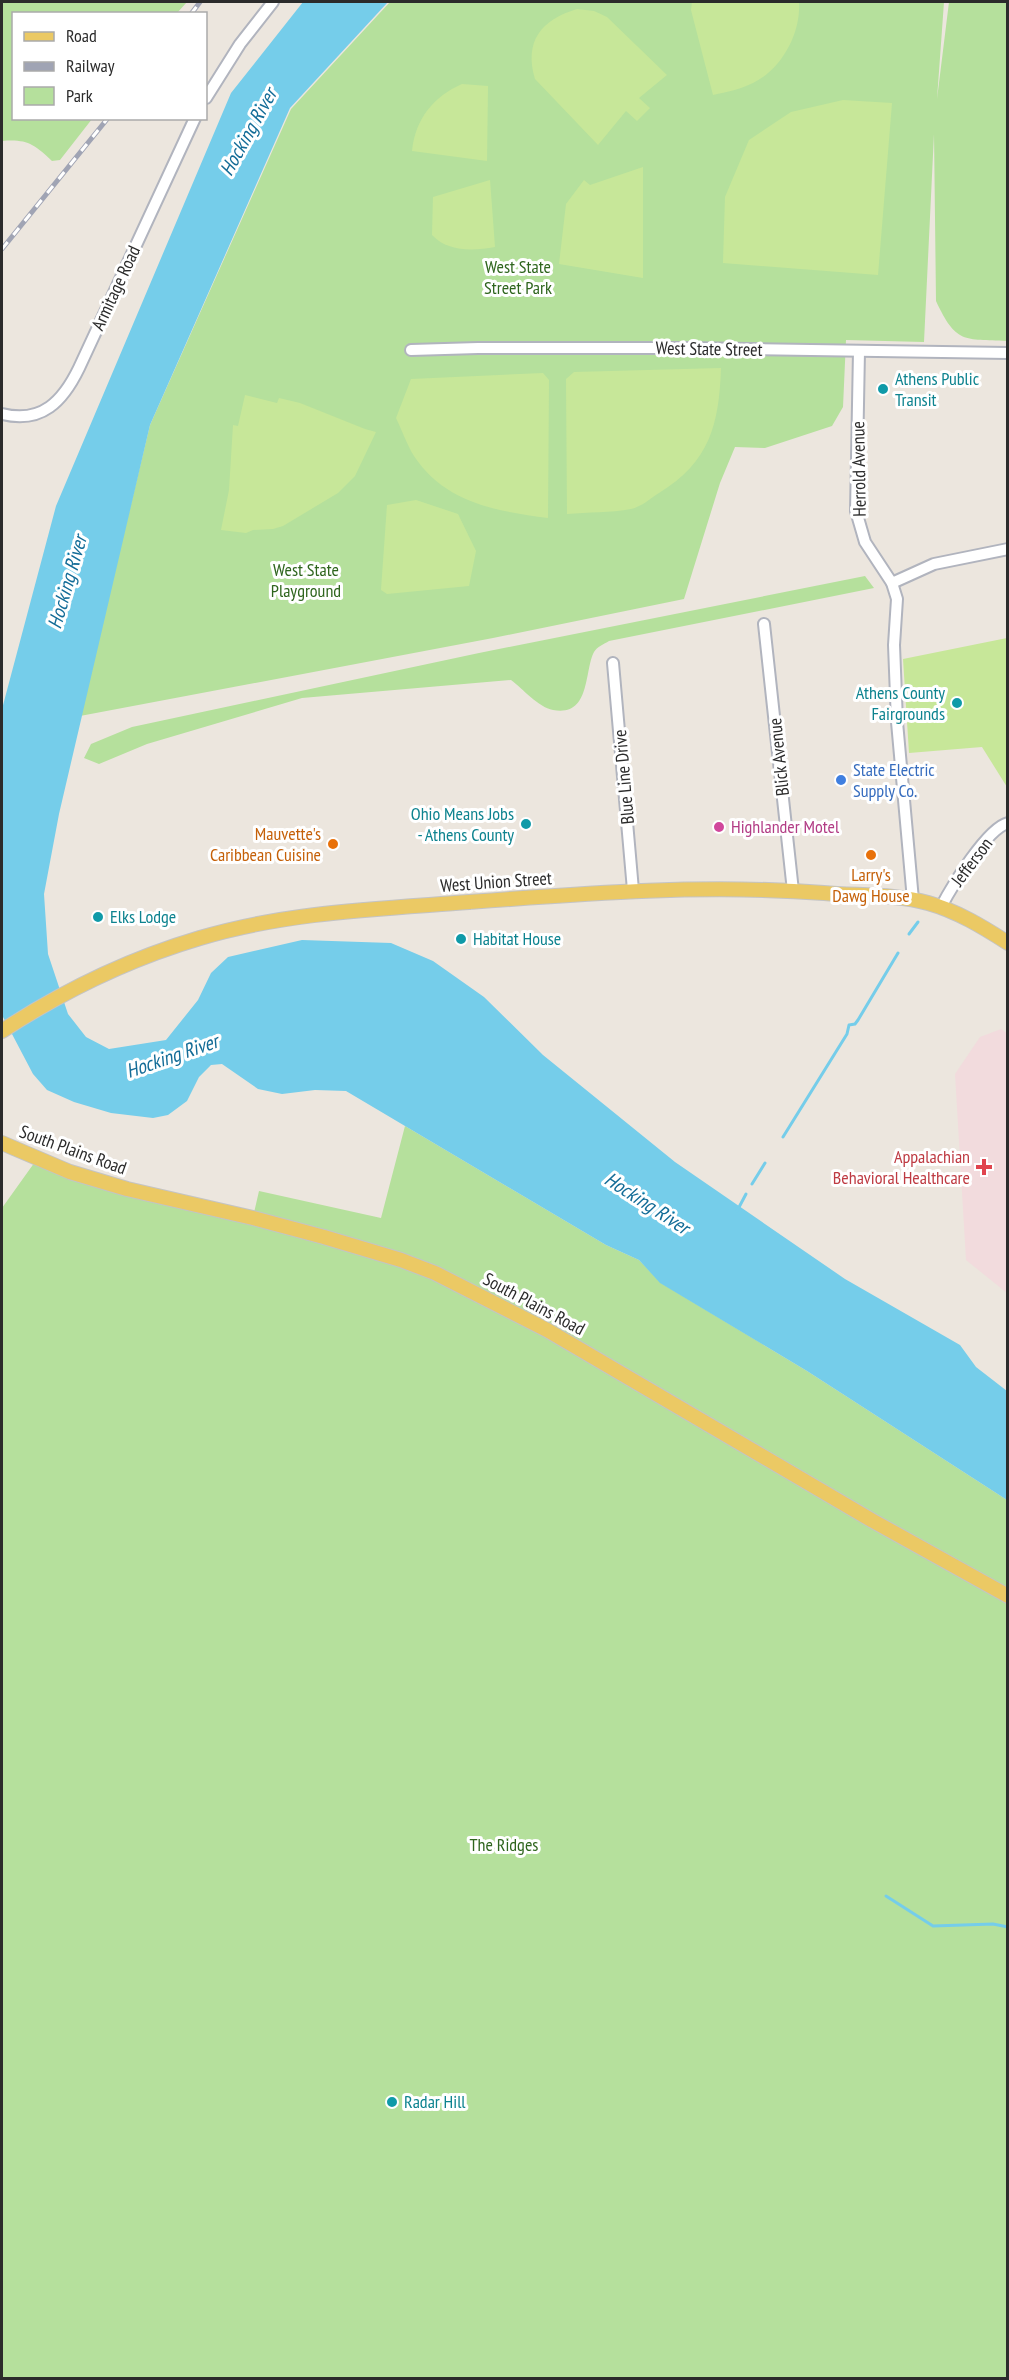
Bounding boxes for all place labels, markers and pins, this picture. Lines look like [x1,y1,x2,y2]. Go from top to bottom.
place label: Athens Public Transit [895,367,980,411]
marker: Athens Public Transit [876,382,890,396]
place label: Athens County Fairgrounds [856,681,945,725]
marker: Athens County Fairgrounds [950,696,964,710]
place label: State Electric Supply Co. [853,758,935,802]
marker: State Electric Supply Co. [834,773,848,787]
place label: Ohio Means Jobs - Athens County [411,802,514,846]
place label: Highlander Motel [731,815,840,838]
marker: Ohio Means Jobs - Athens County [519,817,533,831]
marker: Highlander Motel [712,820,726,834]
place label: Mauvette's Caribbean Cuisine [210,822,321,866]
marker: Mauvette's Caribbean Cuisine [326,837,340,851]
marker: Larry's Dawg House [864,848,878,862]
place label: Larry's Dawg House [832,863,910,907]
place label: Elks Lodge [110,905,176,928]
marker: Elks Lodge [91,910,105,924]
place label: Habitat House [473,927,561,950]
marker: Habitat House [454,932,468,946]
place label: Appalachian Behavioral Healthcare [833,1145,970,1189]
marker: Appalachian Behavioral Healthcare [975,1158,993,1176]
place label: Radar Hill [404,2090,466,2113]
marker: Radar Hill [385,2095,399,2109]

